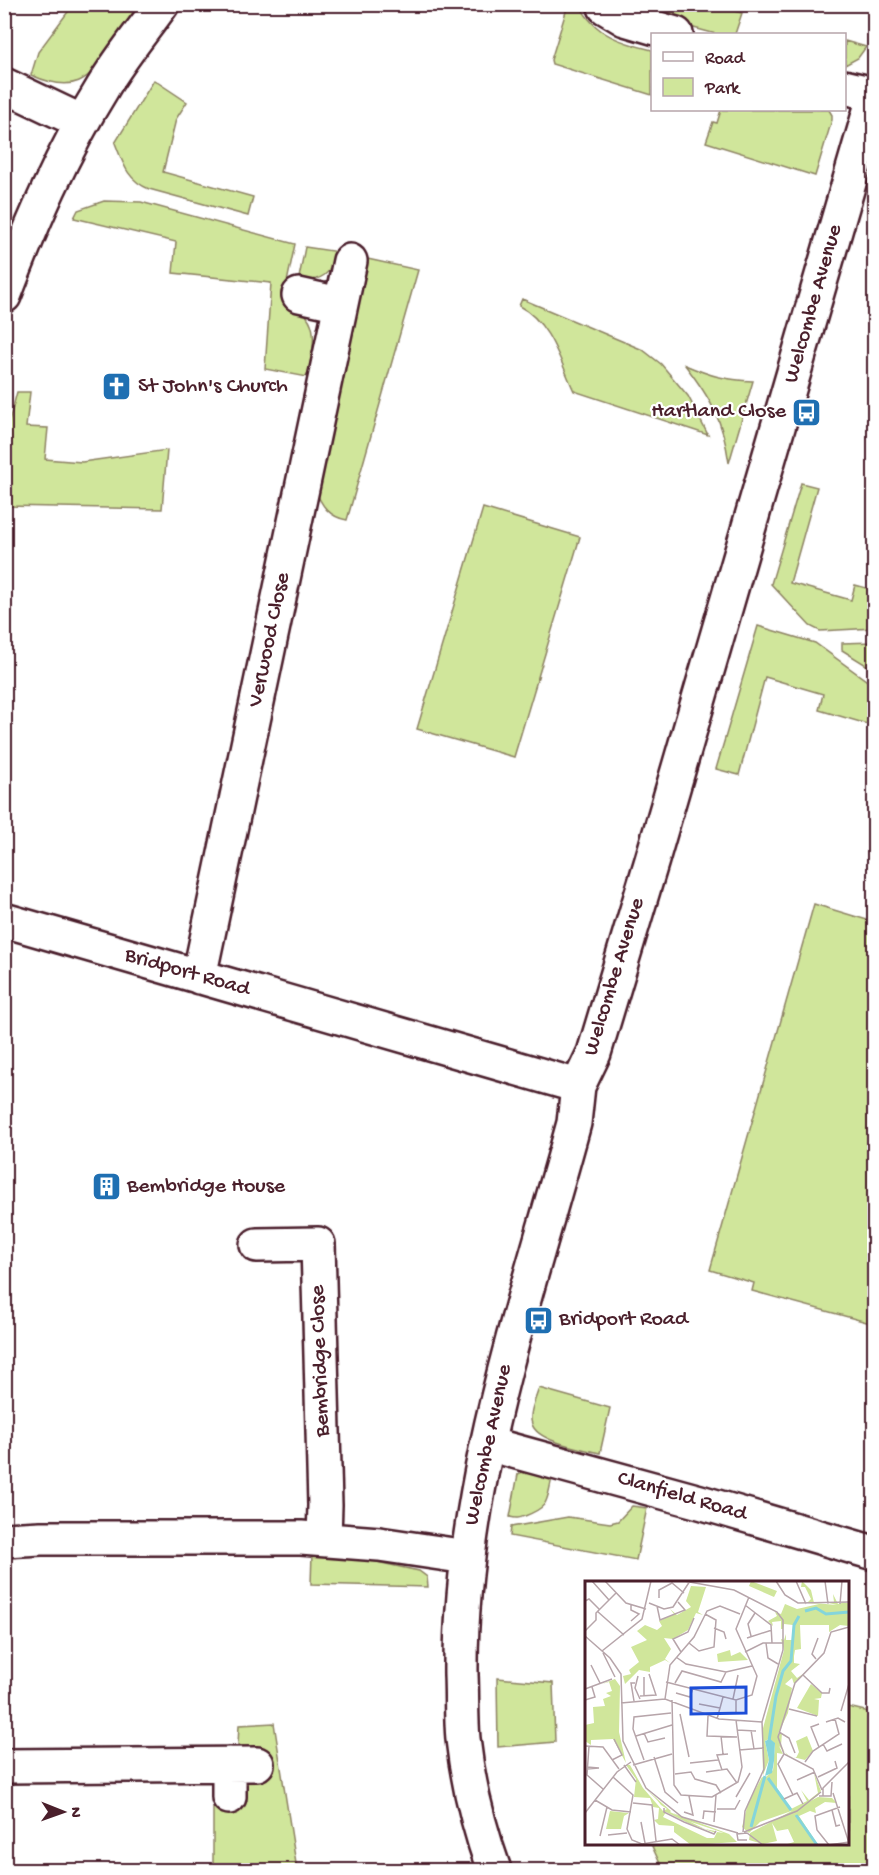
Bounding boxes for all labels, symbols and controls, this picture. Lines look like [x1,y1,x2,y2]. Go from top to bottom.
legend [651,33,846,111]
text: Road [705,49,746,70]
text: Park [704,79,741,100]
street label: Welcombe Avenue [779,221,849,386]
church icon: St John's Church [101,371,133,403]
place label: St John's Church [138,374,288,400]
bus stop icon: Hartland Close [791,396,823,428]
place label: Hartland Close [651,399,787,425]
street label: Verwood Close [243,570,297,711]
street label: Welcombe Avenue [579,894,652,1059]
street label: Bridport Road [120,942,255,1004]
building icon: Bembridge House [90,1171,122,1203]
place label: Bembridge House [126,1174,286,1200]
street label: Bembridge Close [305,1284,337,1438]
bus stop icon: Bridport Road [522,1304,554,1336]
place label: Bridport Road [558,1307,690,1333]
street label: Welcombe Avenue [459,1362,519,1528]
street label: Clanfield Road [614,1466,752,1528]
inset map [585,1581,849,1845]
north arrow [33,1782,93,1842]
text: N [65,1807,84,1818]

